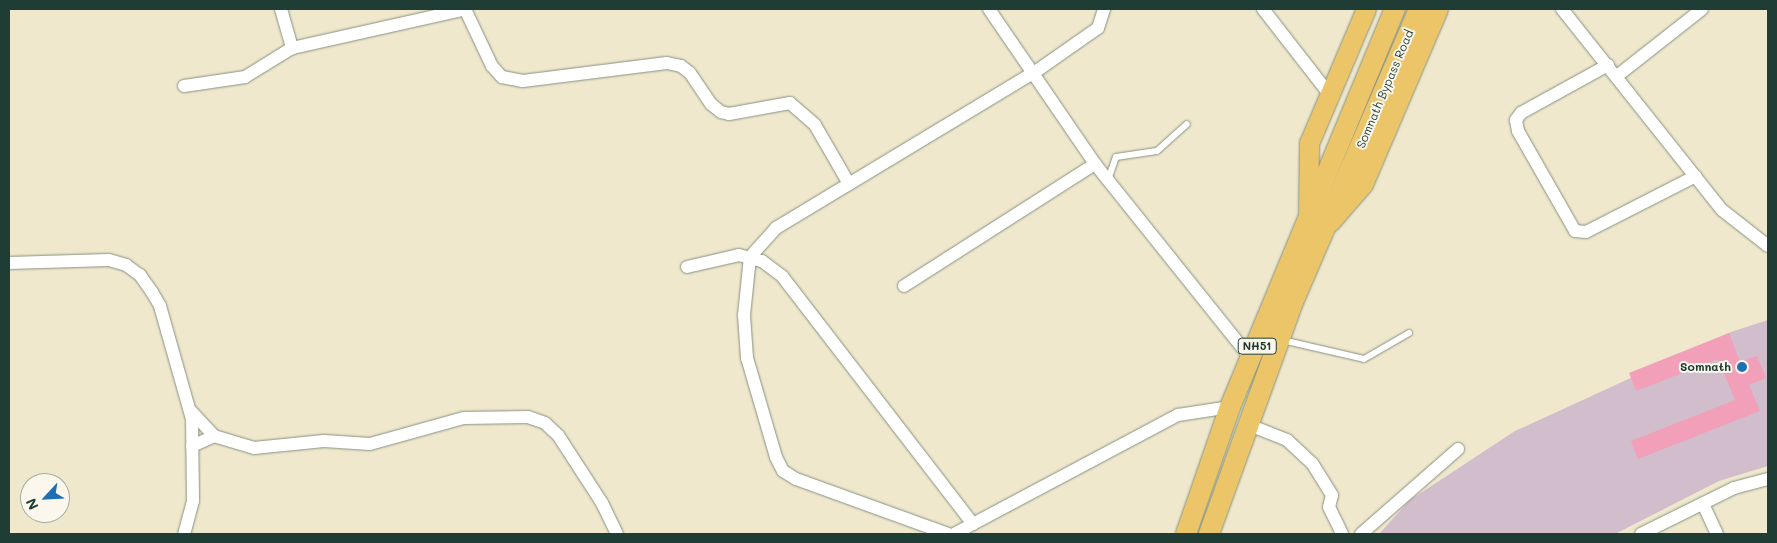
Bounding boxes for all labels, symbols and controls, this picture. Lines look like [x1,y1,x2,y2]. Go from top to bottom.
street label: Somnath Bypass Road [1353,28,1417,150]
road number: NH51 [1237,338,1277,354]
place label: Somnath [1680,360,1731,374]
marker: Somnath [1735,360,1749,374]
north arrow [20,473,70,523]
text: N [21,495,43,513]

